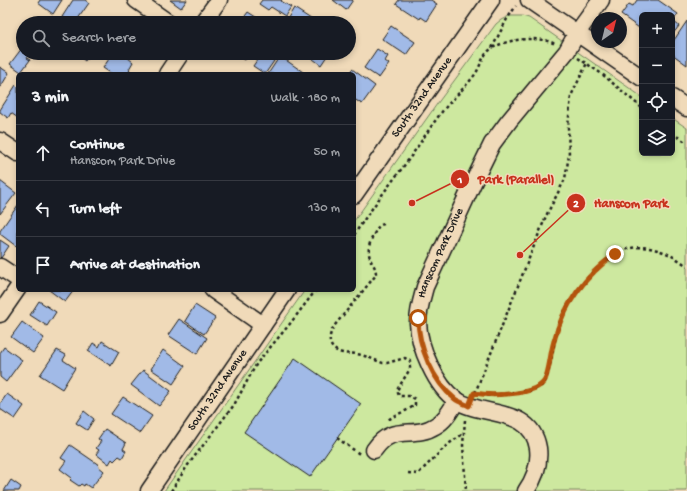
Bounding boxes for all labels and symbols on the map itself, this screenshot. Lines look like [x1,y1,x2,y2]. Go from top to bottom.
north arrow [591,12,627,48]
street label: South 32nd Avenue [389,54,456,141]
callout: Park (Parallel) [450,166,563,191]
text: Park (Parallel) [477,173,554,188]
text: 1 [457,174,463,188]
callout: Hanscom Park [566,190,676,215]
text: Hanscom Park [594,197,670,212]
text: 2 [573,198,579,212]
street label: Hanscom Park Drive [415,205,468,300]
route end [606,245,624,263]
route start [409,309,427,327]
street label: South 32nd Avenue [185,346,251,434]

